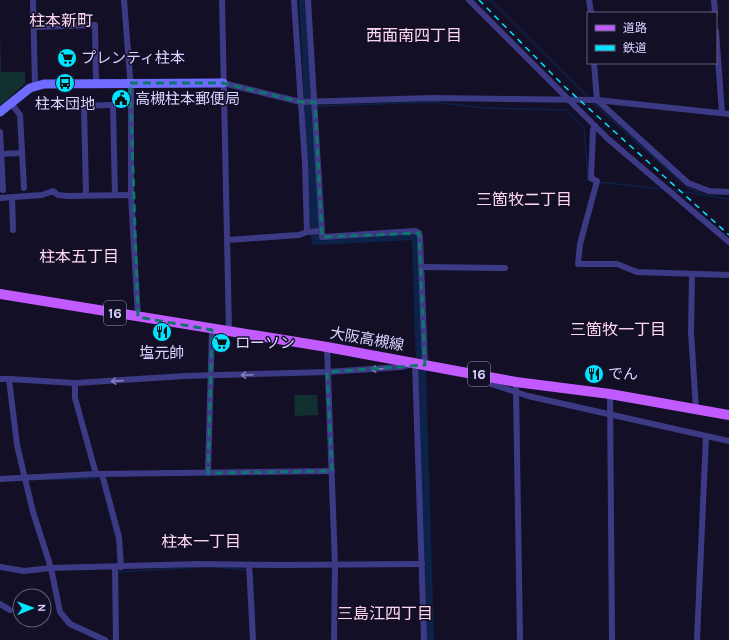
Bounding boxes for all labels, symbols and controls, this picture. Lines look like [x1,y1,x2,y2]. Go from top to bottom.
district label: 柱本新町 [29,11,93,30]
legend [587,12,717,64]
text: 道路 [623,21,647,35]
district label: 西面南四丁目 [366,26,462,45]
text: 鉄道 [623,41,647,55]
supermarket icon: プレンティ柱本 [56,47,78,69]
place label: プレンティ柱本 [81,49,185,67]
bus stop icon: 柱本団地 [54,72,76,94]
public building icon: 高槻柱本郵便局 [110,88,132,110]
place label: 高槻柱本郵便局 [135,90,240,108]
place label: 柱本団地 [35,95,95,113]
district label: 三箇牧二丁目 [476,190,572,209]
district label: 柱本五丁目 [39,247,119,266]
road number: 16 [104,301,126,325]
district label: 三箇牧一丁目 [570,320,666,339]
restaurant icon: 塩元帥 [151,321,173,343]
street label: 大阪高槻線 [328,324,406,354]
supermarket icon: ローソン [210,332,232,354]
place label: ローソン [235,334,295,352]
place label: 塩元帥 [139,344,185,362]
road number: 16 [468,362,490,386]
restaurant icon: でん [583,363,605,385]
one-way arrow [371,365,384,372]
place label: でん [608,365,638,383]
one-way arrow [241,371,254,379]
one-way arrow [111,377,124,384]
district label: 柱本一丁目 [161,532,241,551]
north arrow [12,588,52,628]
text: N [35,604,48,612]
district label: 三島江四丁目 [337,604,433,623]

